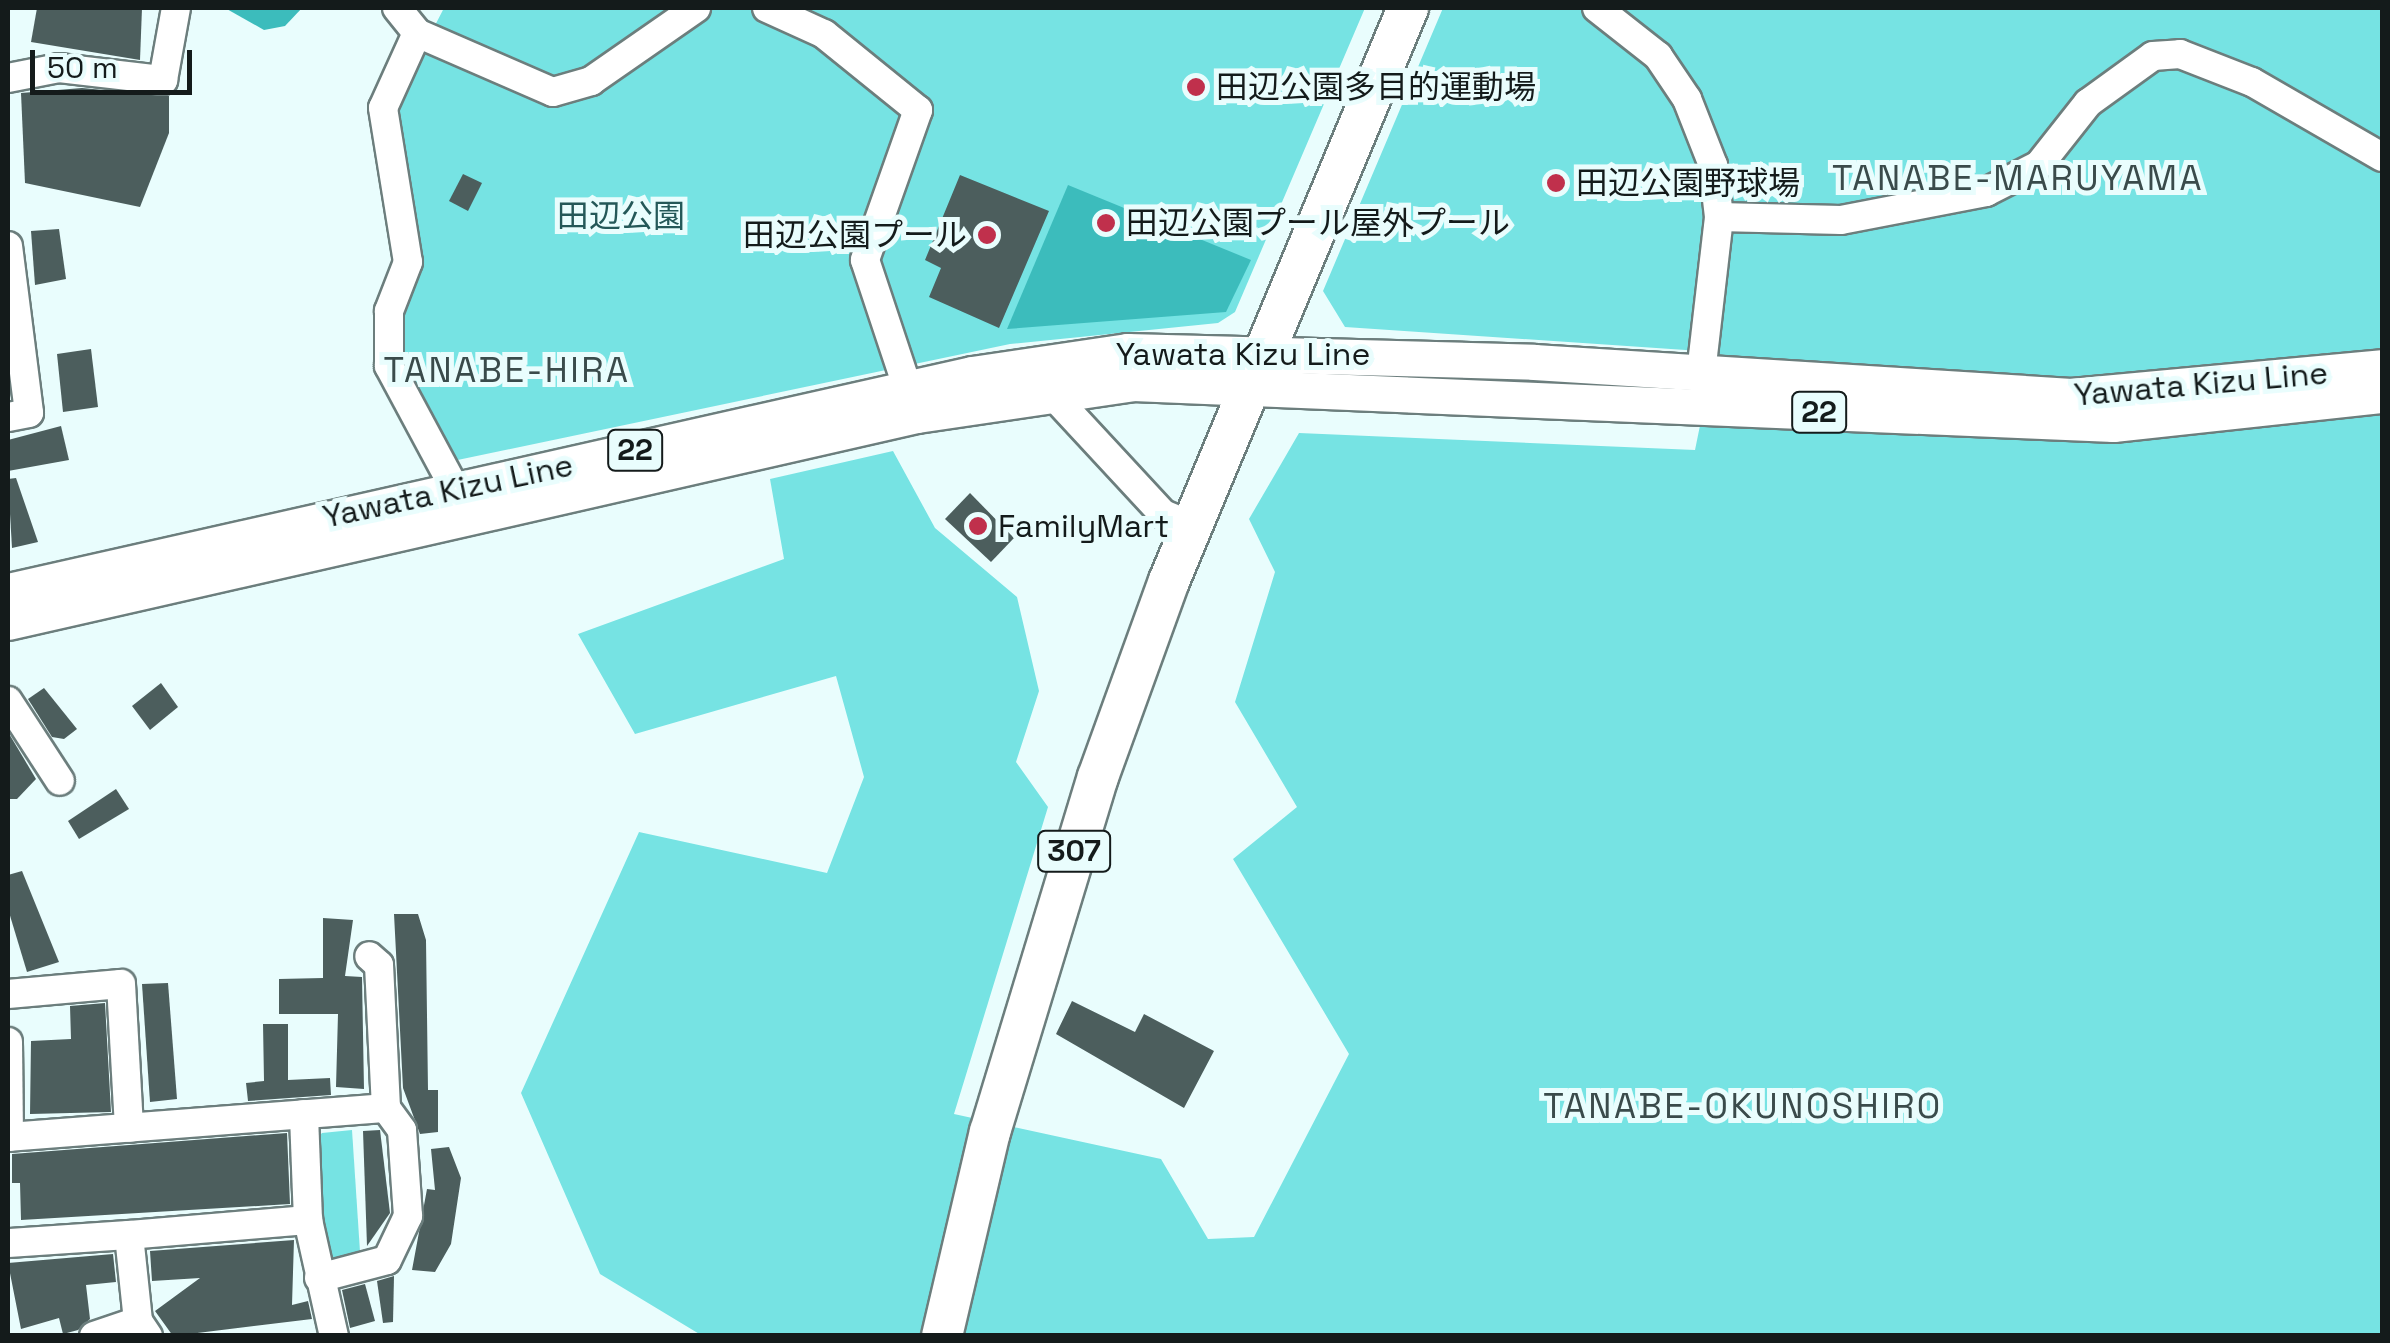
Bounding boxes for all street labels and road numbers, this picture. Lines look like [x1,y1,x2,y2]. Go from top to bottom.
street label: Yawata Kizu Line [1116,335,1370,373]
street label: Yawata Kizu Line [2072,354,2330,414]
road number: 22 [1789,387,1849,437]
road number: 22 [605,425,665,475]
street label: Yawata Kizu Line [319,446,577,536]
road number: 307 [1036,826,1112,876]

